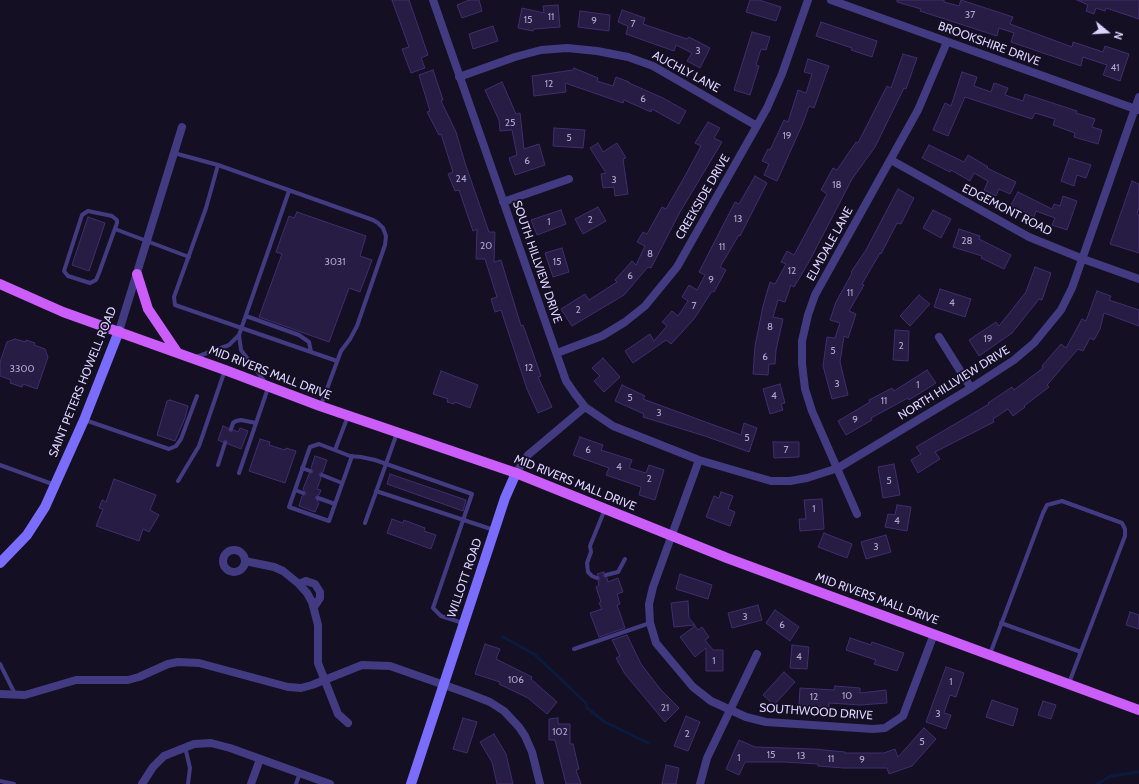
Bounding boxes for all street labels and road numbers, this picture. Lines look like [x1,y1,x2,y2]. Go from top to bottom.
street label: BROOKSHIRE DRIVE [936,19,1042,69]
street label: AUCHLY LANE [650,48,722,96]
street label: CREEKSIDE DRIVE [673,152,733,242]
street label: EDGEMONT ROAD [960,181,1054,239]
street label: SOUTH HILLVIEW DRIVE [509,199,565,325]
street label: ELMDALE LANE [804,205,856,283]
street label: SAINT PETERS HOWELL ROAD [46,305,120,459]
street label: MID RIVERS MALL DRIVE [207,343,333,403]
street label: NORTH HILLVIEW DRIVE [896,343,1012,423]
street label: MID RIVERS MALL DRIVE [512,452,638,514]
street label: WILLOTT ROAD [445,536,485,620]
street label: MID RIVERS MALL DRIVE [813,570,941,628]
street label: SOUTHWOOD DRIVE [759,701,873,723]

